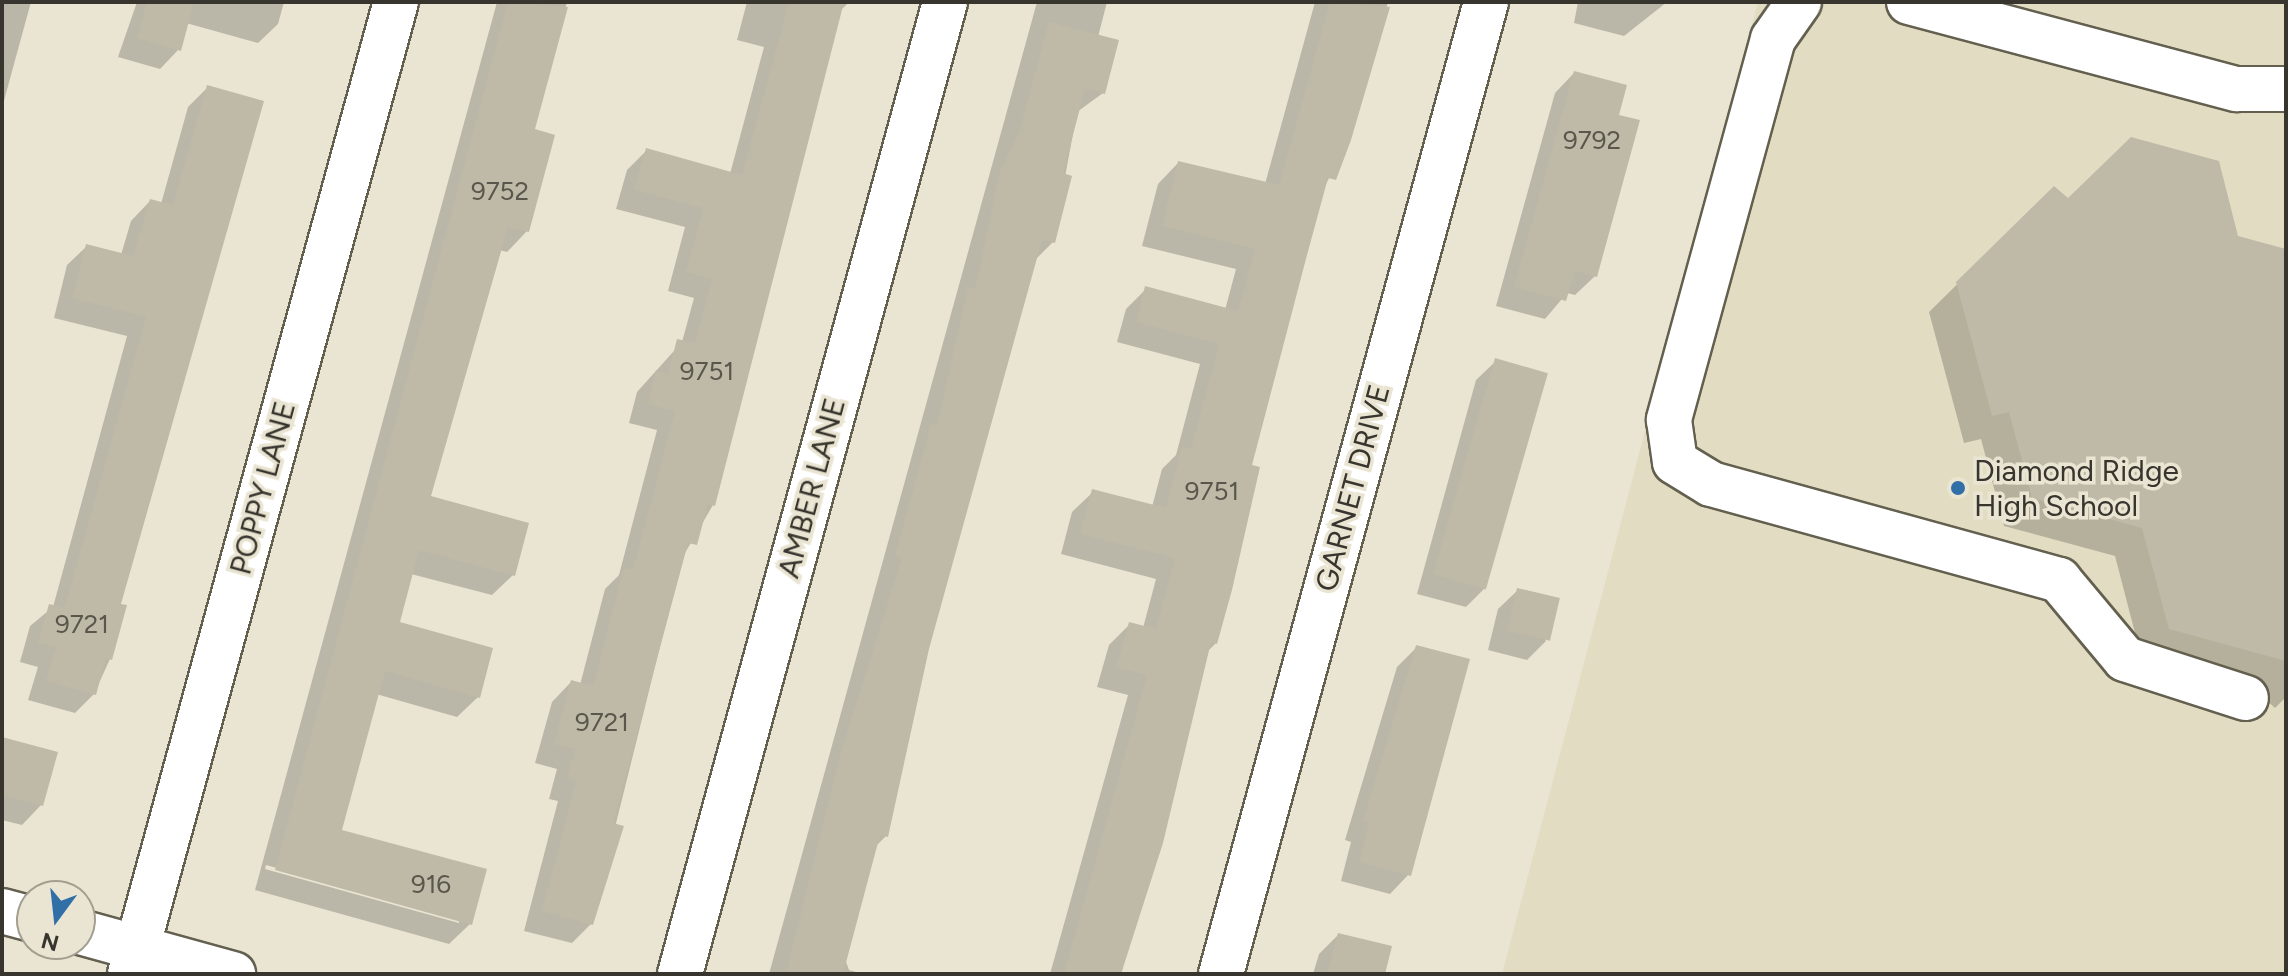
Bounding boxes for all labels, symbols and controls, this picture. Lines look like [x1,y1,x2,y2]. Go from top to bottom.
house number: 9792 [1563,125,1621,157]
house number: 9752 [471,176,529,208]
house number: 9751 [680,356,734,388]
street label: GARNET DRIVE [1308,381,1398,595]
street label: AMBER LANE [771,394,853,582]
street label: POPPY LANE [223,397,303,579]
place label: Diamond Ridge High School [1974,453,2179,524]
house number: 9751 [1185,476,1239,508]
marker: Diamond Ridge High School [1949,479,1967,497]
house number: 9721 [55,609,109,641]
house number: 9721 [575,707,629,739]
house number: 916 [411,869,451,901]
north arrow [16,880,96,960]
text: N [38,926,62,957]

